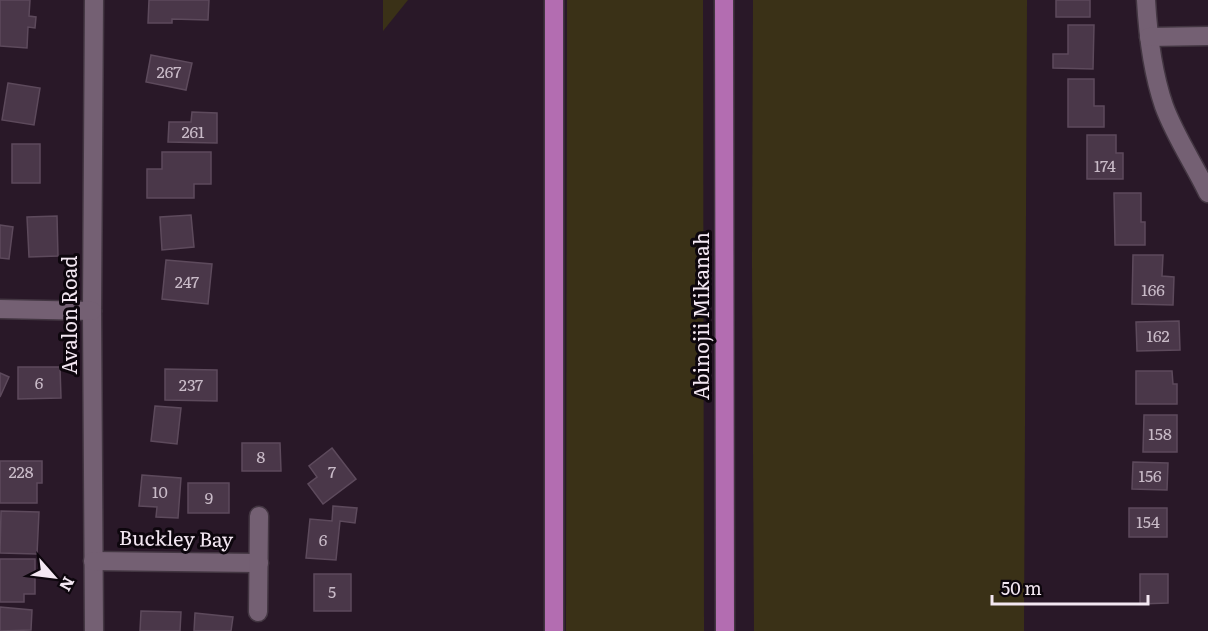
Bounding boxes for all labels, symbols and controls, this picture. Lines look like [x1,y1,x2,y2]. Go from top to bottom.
house number: 267 [157,59,181,83]
house number: 261 [181,119,205,143]
house number: 174 [1094,153,1116,177]
street label: Abinojii Mikanah [685,232,715,400]
street label: Avalon Road [53,256,83,375]
house number: 247 [175,269,199,293]
house number: 166 [1141,277,1165,301]
house number: 162 [1146,323,1170,347]
house number: 6 [35,370,44,394]
house number: 237 [179,372,203,396]
house number: 158 [1148,421,1172,445]
house number: 8 [257,444,266,468]
house number: 228 [8,459,34,483]
house number: 7 [328,459,336,483]
house number: 156 [1138,463,1162,487]
house number: 10 [152,479,168,503]
house number: 9 [205,485,213,509]
house number: 154 [1136,509,1160,533]
street label: Buckley Bay [119,521,234,553]
house number: 6 [319,527,328,551]
north arrow [24,547,84,607]
scale bar [992,568,1148,606]
text: N [54,573,82,596]
text: 50 m [1001,574,1042,601]
house number: 5 [328,579,336,603]

